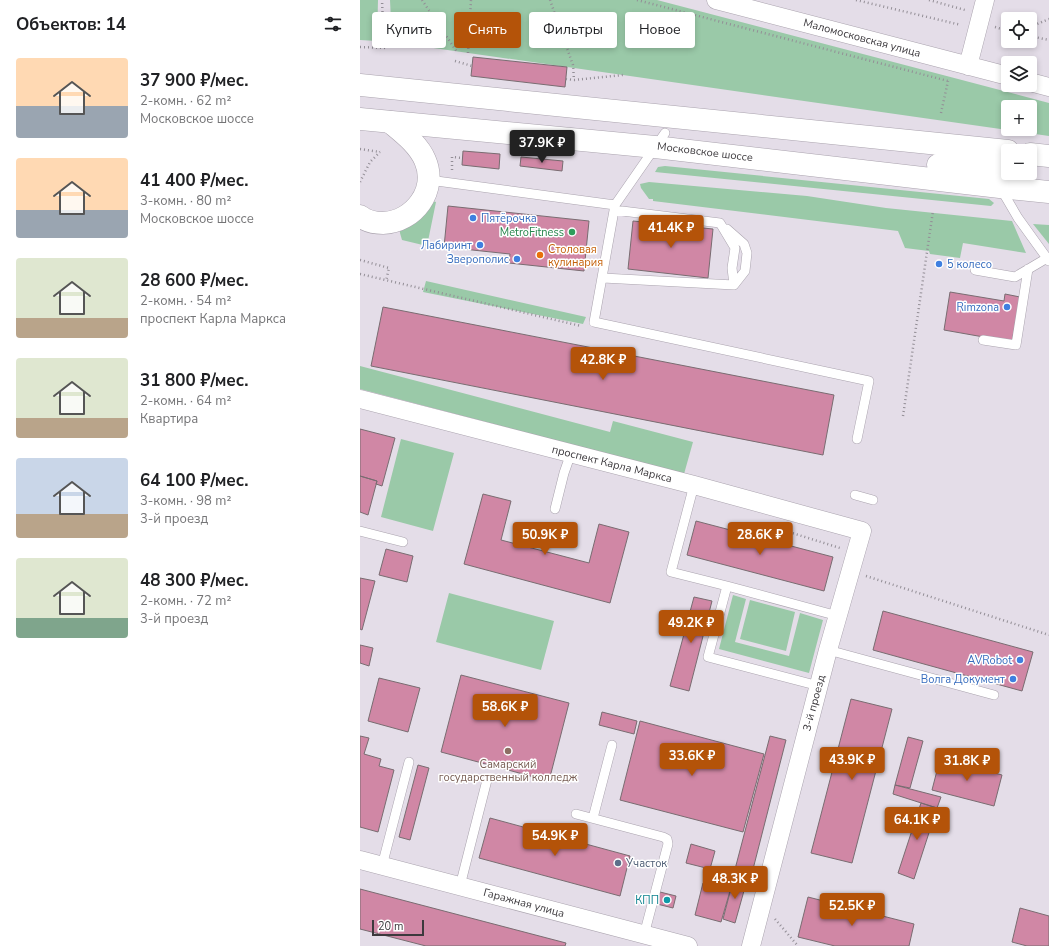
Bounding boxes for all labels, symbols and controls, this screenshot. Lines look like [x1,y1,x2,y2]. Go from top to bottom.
chip: Купить [372,12,446,48]
chip: Снять [454,12,521,48]
chip: Фильтры [529,12,617,48]
chip: Новое [625,12,695,48]
map controls [1001,12,1037,180]
button: locate [1001,12,1037,48]
text: Объектов: 14 [16,13,126,36]
icon: filters [322,13,344,35]
street label: Маломосковская улица [802,15,922,61]
button: layers [1001,56,1037,92]
text: 37 900 ₽/мес. [140,69,248,92]
icon: home [48,74,96,122]
text: 2-комн. · 62 m² [140,92,231,110]
button: + [1001,100,1037,136]
text: Московское шоссе [140,110,254,128]
pin: 37.9K ₽ [505,130,579,164]
text: 37.9K ₽ [519,134,565,152]
street label: Московское шоссе [656,139,754,165]
button: − [1001,144,1037,180]
text: 41 400 ₽/мес. [140,169,248,192]
icon: home [48,174,96,222]
text: 3-комн. · 80 m² [140,192,231,210]
text: Московское шоссе [140,210,254,228]
place label: Пятёрочка [481,211,537,226]
marker: Пятёрочка [468,213,478,223]
pin: 41.4K ₽ [634,215,708,249]
text: 41.4K ₽ [648,219,694,237]
place label: MetroFitness [500,225,564,240]
marker: MetroFitness [567,227,577,237]
place label: Лабиринт [421,238,472,253]
marker: Лабиринт [475,240,485,250]
place label: Столовая кулинария [548,242,603,270]
marker: Столовая кулинария [535,250,545,260]
place label: Зверополис [447,252,509,267]
marker: Зверополис [512,254,522,264]
place label: 5 колесо [947,257,992,272]
marker: 5 колесо [934,259,944,269]
text: 28 600 ₽/мес. [140,269,248,292]
icon: home [48,274,96,322]
text: 2-комн. · 54 m² [140,292,231,310]
place label: Rimzona [956,300,999,315]
marker: Rimzona [1002,302,1012,312]
text: проспект Карла Маркса [140,310,286,328]
pin: 42.8K ₽ [566,347,640,381]
text: 42.8K ₽ [580,351,626,369]
text: 31 800 ₽/мес. [140,369,248,392]
icon: home [48,374,96,422]
text: 2-комн. · 64 m² [140,392,231,410]
text: Квартира [140,410,198,428]
street label: проспект Карла Маркса [550,442,674,486]
text: 64 100 ₽/мес. [140,469,248,492]
icon: home [48,474,96,522]
text: 3-комн. · 98 m² [140,492,231,510]
text: 3-й проезд [140,510,208,528]
pin: 50.9K ₽ [508,522,582,556]
pin: 28.6K ₽ [723,522,797,556]
text: 50.9K ₽ [522,526,568,544]
text: 28.6K ₽ [737,526,783,544]
text: 48 300 ₽/мес. [140,569,248,592]
icon: home [48,574,96,622]
text: 2-комн. · 72 m² [140,592,231,610]
text: 3-й проезд [140,610,208,628]
pin: 49.2K ₽ [654,610,728,644]
text: 49.2K ₽ [668,614,714,632]
place label: AVRobot [967,653,1012,668]
marker: AVRobot [1015,655,1025,665]
place label: Волга Документ [921,672,1005,687]
street label: 3-й проезд [799,673,829,733]
marker: Волга Документ [1008,674,1018,684]
pin: 58.6K ₽ [468,694,542,728]
text: 58.6K ₽ [482,698,528,716]
pin: 33.6K ₽ [655,743,729,777]
marker: Самарский государственный колледж [503,746,513,756]
text: 33.6K ₽ [669,747,715,765]
pin: 43.9K ₽ [815,747,889,781]
pin: 31.8K ₽ [930,748,1004,782]
text: 43.9K ₽ [829,751,875,769]
text: 31.8K ₽ [944,752,990,770]
place label: Самарский государственный колледж [439,757,578,785]
pin: 64.1K ₽ [880,807,954,841]
text: 64.1K ₽ [894,811,940,829]
pin: 54.9K ₽ [518,823,592,857]
text: 54.9K ₽ [532,827,578,845]
place label: Участок [625,856,667,871]
marker: Участок [613,858,623,868]
pin: 48.3K ₽ [698,866,772,900]
text: 48.3K ₽ [712,870,758,888]
street label: Гаражная улица [482,885,566,921]
place label: КПП [635,893,659,908]
pin: 52.5K ₽ [815,893,889,927]
marker: КПП [662,895,672,905]
text: 52.5K ₽ [829,897,875,915]
scale bar [372,918,424,937]
text: 20 m [378,919,403,934]

